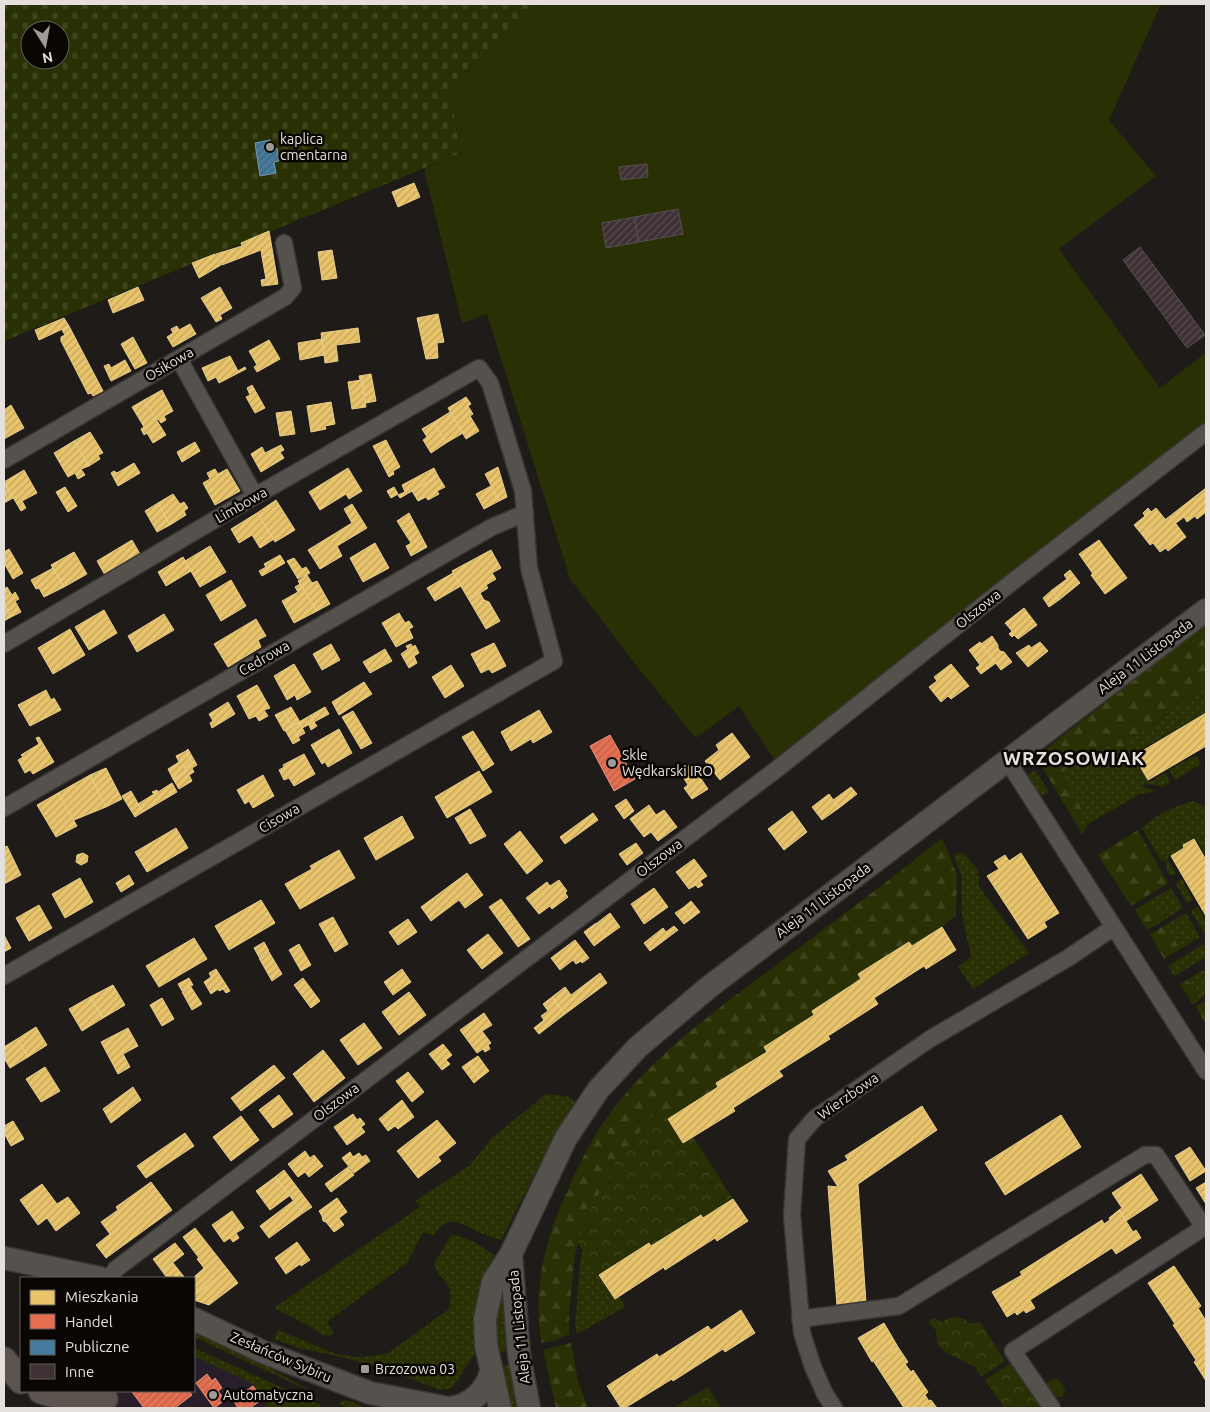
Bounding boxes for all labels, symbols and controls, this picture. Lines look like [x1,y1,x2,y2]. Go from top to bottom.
north arrow [20,20,70,70]
text: N [41,49,54,67]
place label: kaplica cmentarna [280,131,347,163]
marker: kaplica cmentarna [264,141,276,153]
street label: Osikowa [142,344,196,384]
street label: Limbowa [212,484,270,526]
street label: Olszowa [952,586,1004,632]
street label: Aleja 11 Listopada [1095,615,1195,697]
street label: Cedrowa [236,637,292,679]
place label: Skle Wędkarski IRO [622,747,713,779]
district label: WRZOSOWIAK [1003,747,1145,769]
marker: Skle Wędkarski IRO [606,757,618,769]
street label: Cisowa [256,800,302,836]
street label: Olszowa [633,836,685,880]
street label: Aleja 11 Listopada [773,859,873,941]
street label: Wierzbowa [815,1069,881,1123]
street label: Olszowa [310,1080,362,1124]
street label: Aleja 11 Listopada [505,1269,533,1385]
legend [20,1277,195,1392]
text: Mieszkania [65,1288,139,1305]
text: Handel [65,1313,113,1330]
street label: Zesłańców Sybiru [228,1328,334,1386]
text: Publiczne [65,1338,130,1355]
place label: Brzozowa 03 [375,1361,455,1377]
text: Inne [65,1363,94,1380]
marker: Brzozowa 03 [359,1363,371,1375]
place label: Automatyczna [223,1387,313,1403]
marker: Automatyczna [207,1389,219,1401]

